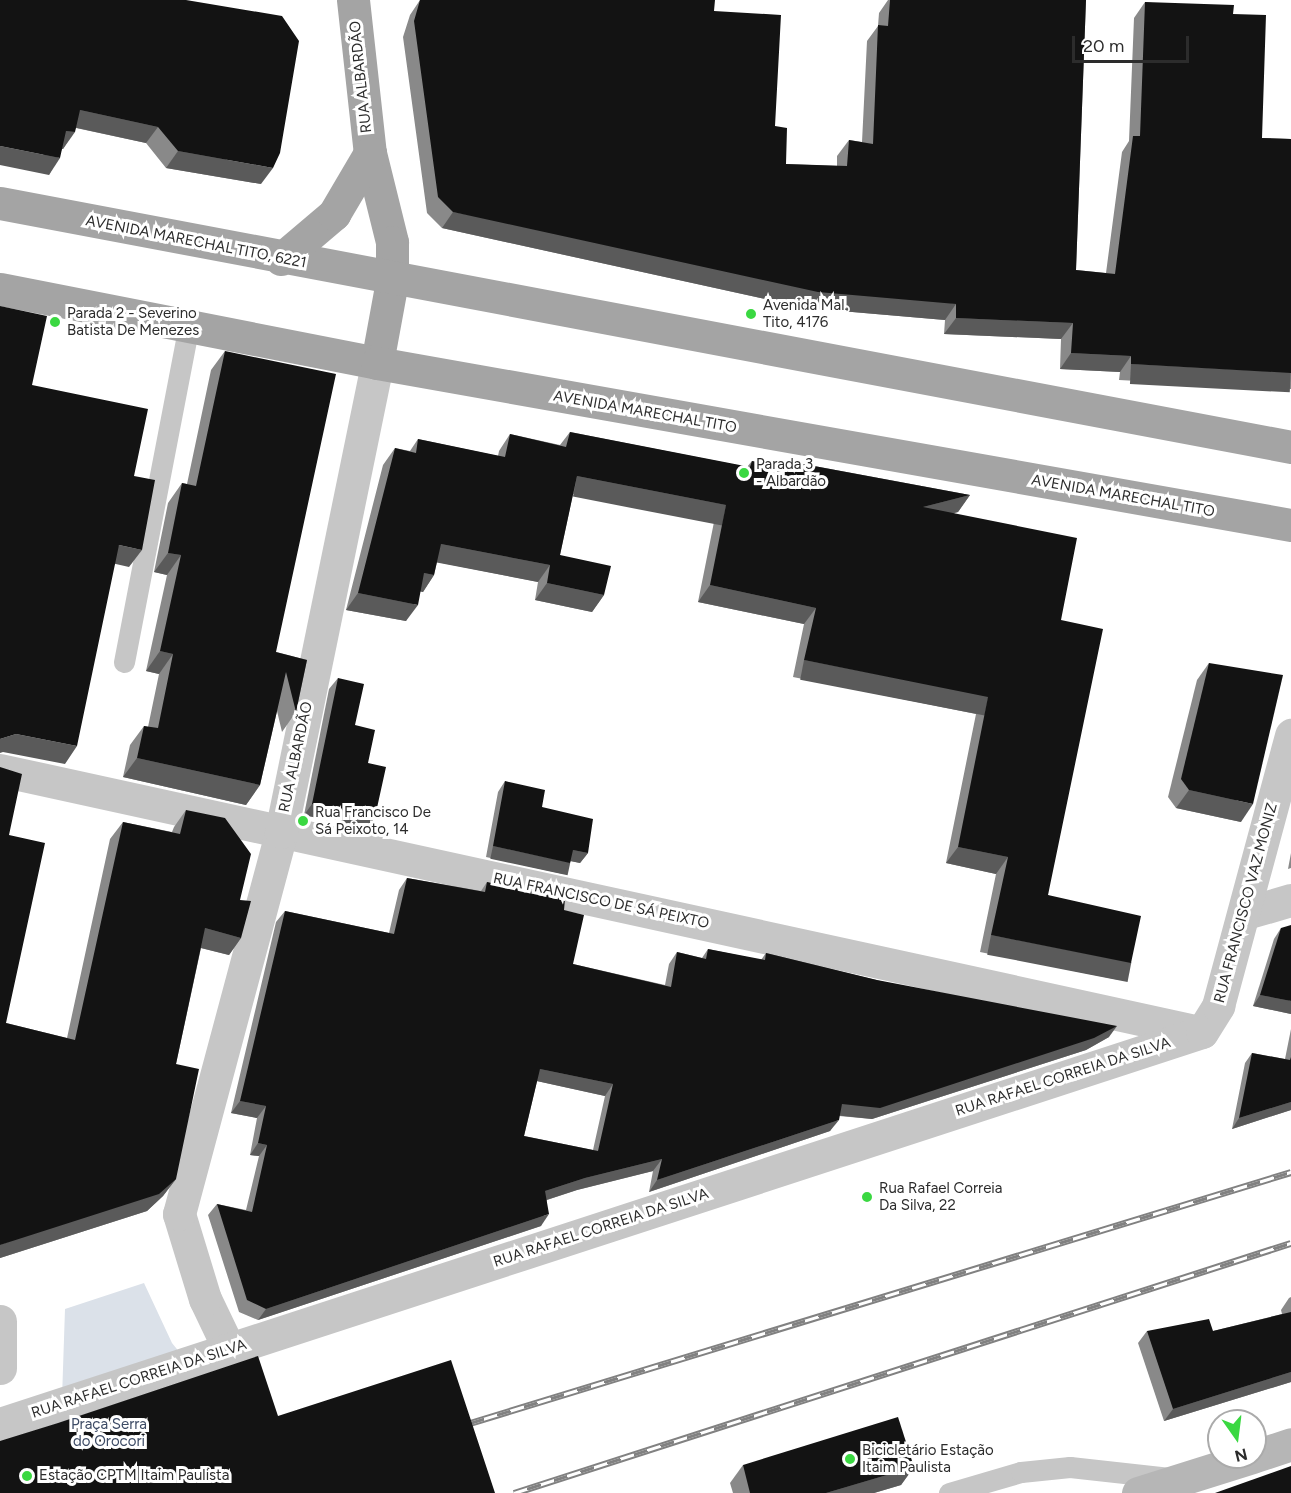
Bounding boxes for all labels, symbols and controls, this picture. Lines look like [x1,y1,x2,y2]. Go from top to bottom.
street label: RUA ALBARDÃO [346,20,376,134]
scale bar [1075,24,1192,62]
text: 20 m [1083,35,1124,57]
street label: AVENIDA MARECHAL TITO, 6221 [84,212,308,272]
place label: Avenida Mal. Tito, 4176 [763,296,848,331]
place label: Parada 2 - Severino Batista De Menezes [67,304,199,339]
marker: Avenida Mal. Tito, 4176 [744,307,758,321]
marker: Parada 2 - Severino Batista De Menezes [48,315,62,329]
street label: AVENIDA MARECHAL TITO [552,387,738,437]
place label: Parada 3 - Albardão [756,455,826,490]
marker: Parada 3 - Albardão [737,466,751,480]
street label: AVENIDA MARECHAL TITO [1030,471,1216,521]
street label: RUA ALBARDÃO [275,700,317,814]
street label: RUA FRANCISCO VAZ MONIZ [1211,801,1281,1005]
place label: Rua Francisco De Sá Peixoto, 14 [315,803,431,838]
marker: Rua Francisco De Sá Peixoto, 14 [296,814,310,828]
street label: RUA FRANCISCO DE SÁ PEIXTO [491,869,711,933]
street label: RUA RAFAEL CORREIA DA SILVA [953,1034,1173,1120]
place label: Rua Rafael Correia Da Silva, 22 [879,1179,1002,1214]
street label: RUA RAFAEL CORREIA DA SILVA [491,1185,711,1271]
marker: Rua Rafael Correia Da Silva, 22 [860,1190,874,1204]
street label: RUA RAFAEL CORREIA DA SILVA [29,1336,249,1422]
north arrow [1207,1409,1267,1469]
park label: Praça Serra do Orocori [71,1415,147,1450]
place label: Bicicletário Estação Itaim Paulista [862,1441,994,1476]
text: N [1233,1444,1249,1466]
marker: Bicicletário Estação Itaim Paulista [843,1452,857,1466]
place label: Estação CPTM Itaim Paulista [39,1467,229,1485]
marker: Estação CPTM Itaim Paulista [20,1469,34,1483]

